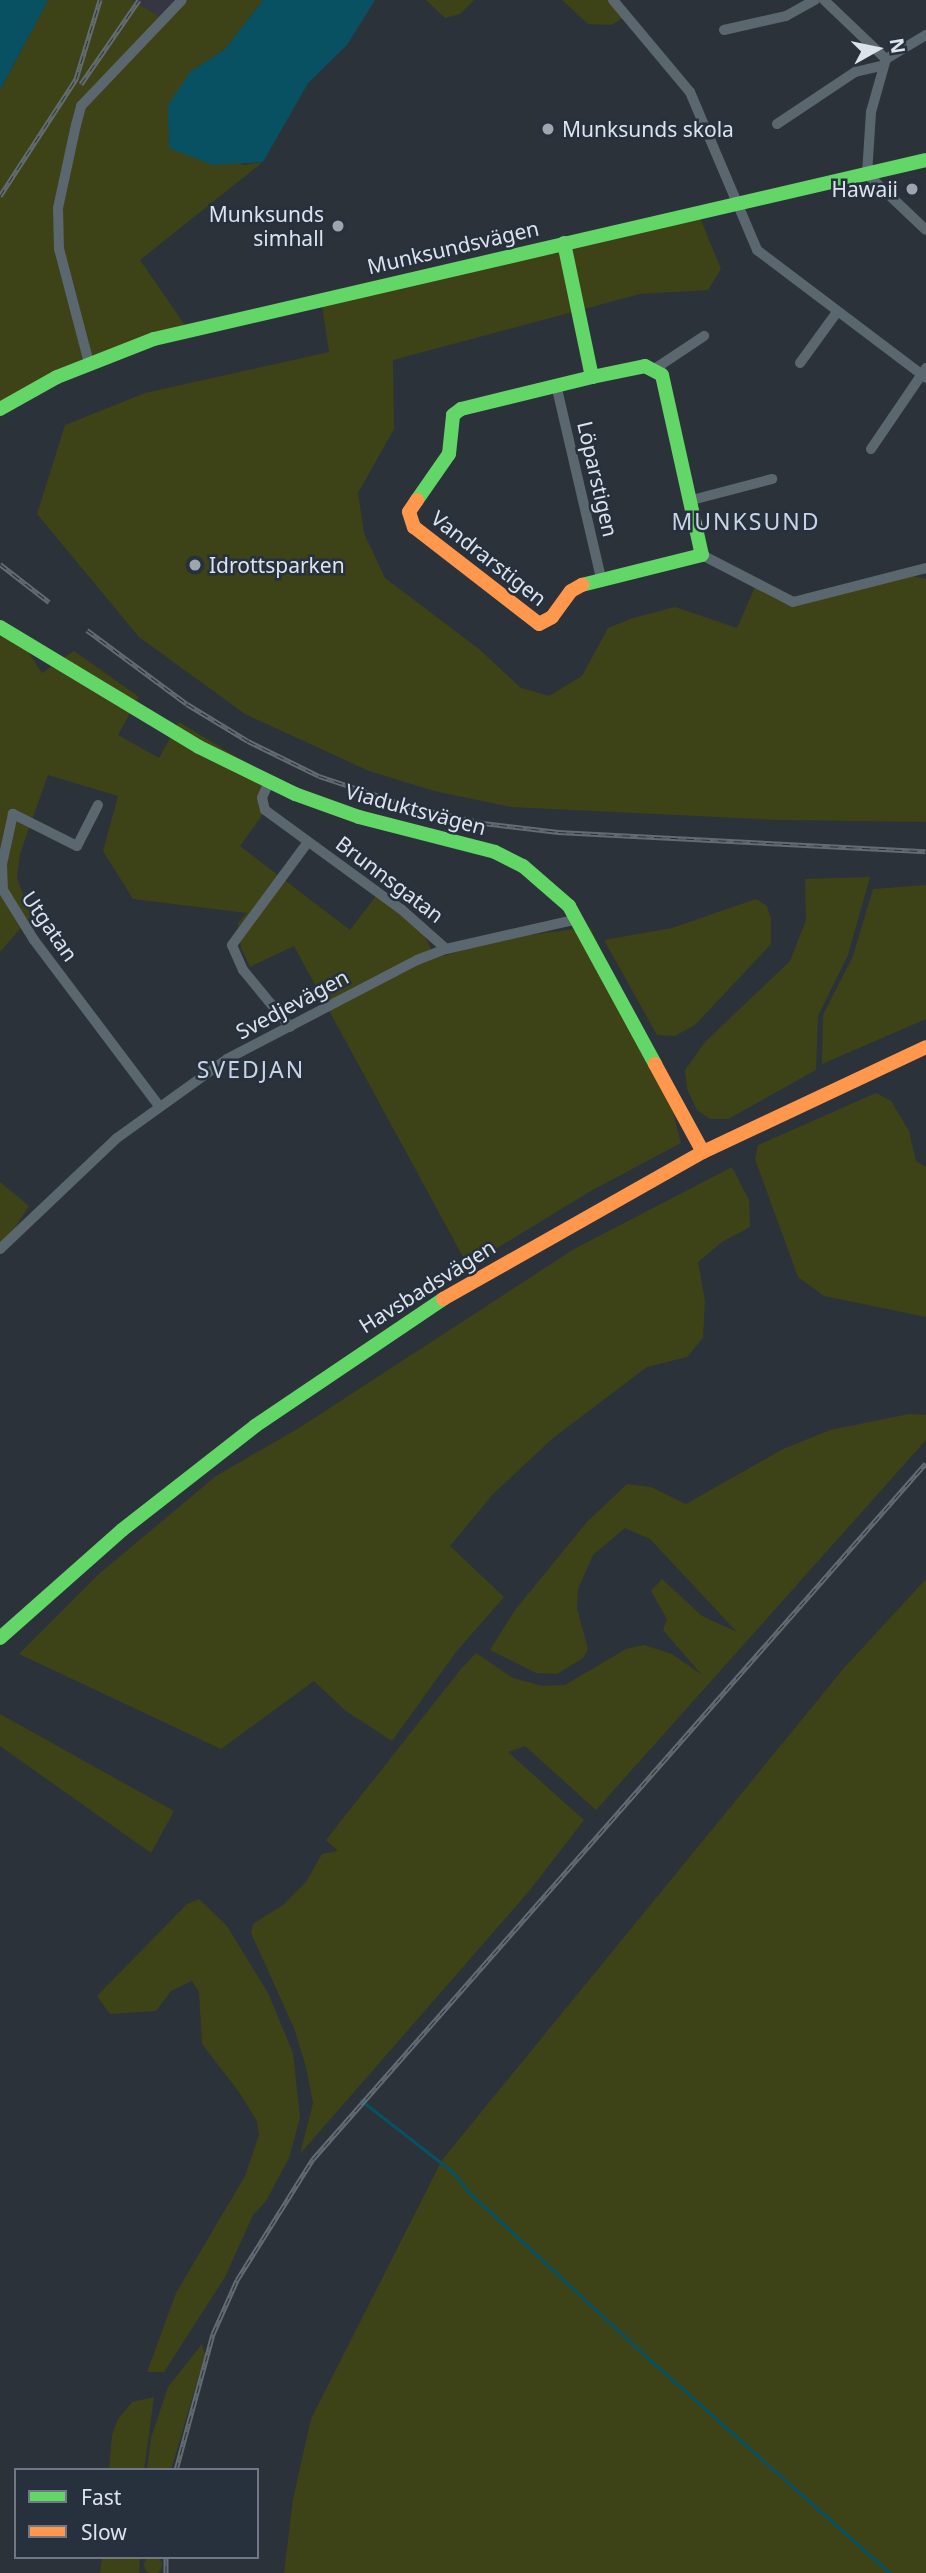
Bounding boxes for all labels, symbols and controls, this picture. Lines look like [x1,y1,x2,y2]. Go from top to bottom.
north arrow [842,14,912,84]
text: N [884,36,912,55]
place label: Munksunds skola [562,116,734,142]
marker: Munksunds skola [540,121,556,137]
place label: Hawaii [832,176,898,202]
marker: Hawaii [904,181,920,197]
place label: Munksunds simhall [209,201,324,251]
street label: Munksundsvägen [365,215,541,279]
marker: Munksunds simhall [330,218,346,234]
street label: Löparstigen [572,419,624,539]
street label: Vandrarstigen [426,505,552,611]
district label: MUNKSUND [672,507,820,535]
place label: Idrottsparken [209,552,345,578]
marker: Idrottsparken [187,557,203,573]
street label: Viaduktsvägen [343,778,489,840]
street label: Brunnsgatan [331,830,449,928]
street label: Utgatan [17,886,83,966]
street label: Svedjevägen [231,964,353,1044]
district label: SVEDJAN [198,1055,304,1083]
street label: Havsbadsvägen [354,1234,500,1338]
legend [14,2468,259,2559]
text: Fast [81,2483,121,2511]
text: Slow [81,2518,127,2546]

